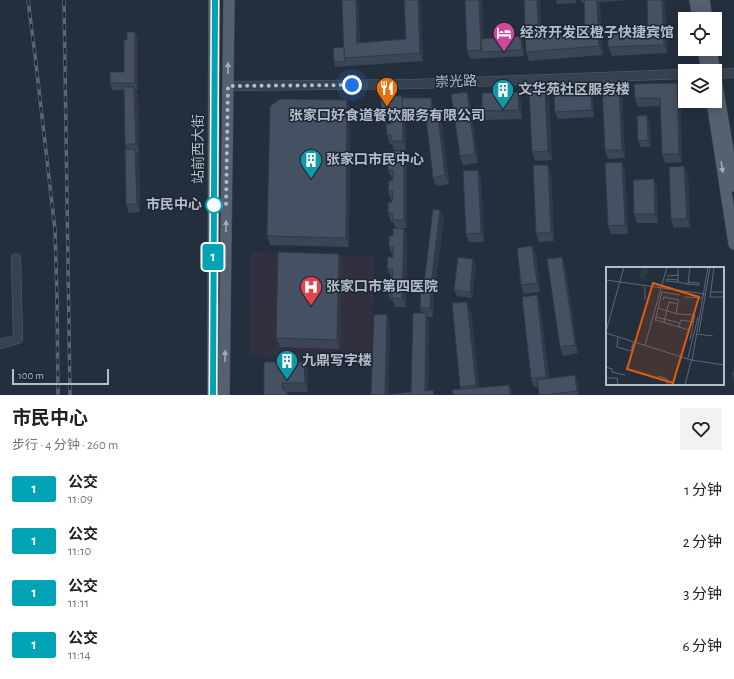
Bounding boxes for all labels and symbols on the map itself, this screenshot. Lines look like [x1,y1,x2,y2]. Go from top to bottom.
hotel icon: 经济开发区橙子快捷宾馆 [491,20,517,53]
place label: 经济开发区橙子快捷宾馆 [520,24,674,40]
one-way arrow [225,61,231,74]
street label: 崇光路 [435,73,477,90]
your location [342,75,362,95]
restaurant icon: 张家口好食道餐饮服务有限公司 [374,75,400,108]
building icon: 文华苑社区服务楼 [490,77,516,110]
place label: 文华苑社区服务楼 [518,81,630,97]
place label: 张家口好食道餐饮服务有限公司 [289,107,485,123]
street label: 站前西大街 [190,114,206,184]
building icon: 张家口市民中心 [298,147,324,180]
place label: 张家口市民中心 [326,151,424,167]
one-way arrow [719,161,725,173]
place label: 市民中心 [146,196,202,212]
marker: 市民中心 [205,196,223,214]
one-way arrow [223,219,229,232]
line badge: 1 [200,244,226,270]
inset map [606,267,724,385]
hospital icon: 张家口市第四医院 [298,274,324,307]
place label: 张家口市第四医院 [326,278,438,294]
building icon: 九鼎写字楼 [274,348,300,381]
one-way arrow [222,349,228,362]
place label: 九鼎写字楼 [302,353,372,368]
scale bar [12,367,109,386]

